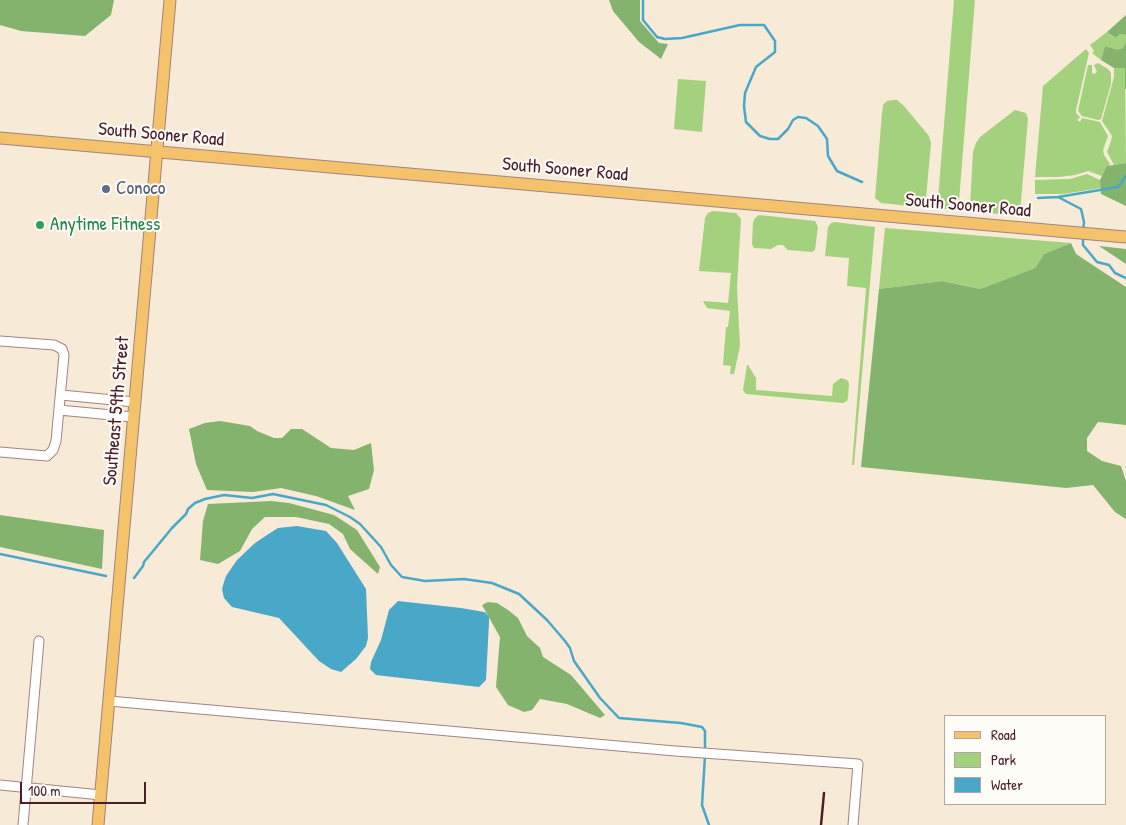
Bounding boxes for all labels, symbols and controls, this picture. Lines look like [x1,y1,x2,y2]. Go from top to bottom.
street label: South Sooner Road [97,118,225,152]
street label: South Sooner Road [501,153,629,187]
place label: Conoco [116,178,165,200]
marker: Conoco [100,183,112,195]
street label: South Sooner Road [904,189,1032,223]
place label: Anytime Fitness [50,214,160,236]
marker: Anytime Fitness [34,219,46,231]
street label: Southeast 59th Street [99,335,135,487]
legend [944,715,1106,805]
text: Road [991,724,1016,745]
text: Park [991,749,1016,770]
scale bar [22,772,149,804]
text: Water [991,774,1023,795]
text: 100 m [28,780,61,801]

